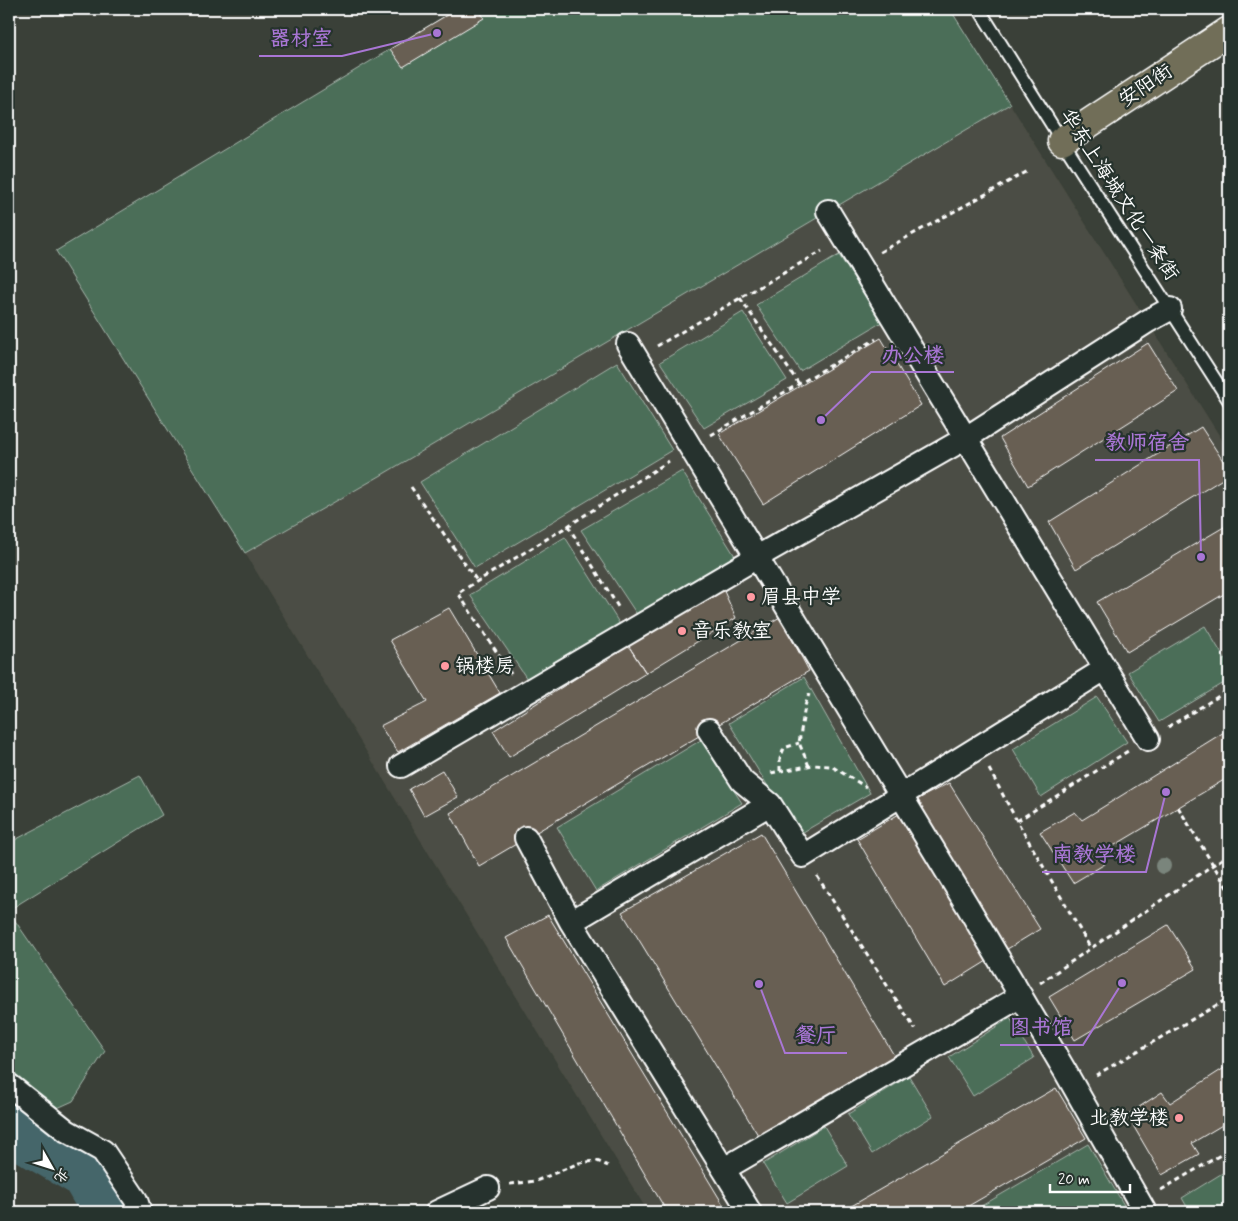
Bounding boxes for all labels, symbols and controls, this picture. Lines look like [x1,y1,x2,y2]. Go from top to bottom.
callout: 器材室 [259,20,342,56]
text: 器材室 [270,25,333,53]
street label: 安阳街 [1114,58,1178,114]
street label: 华东上海城文化一条街 [1053,104,1185,286]
callout: 办公楼 [871,336,954,372]
text: 办公楼 [882,342,945,370]
callout: 教师宿舍 [1095,424,1199,460]
text: 教师宿舍 [1105,429,1189,457]
place label: 眉县中学 [761,584,841,611]
marker: 眉县中学 [745,591,757,603]
place label: 音乐教室 [692,618,772,645]
marker: 音乐教室 [676,625,688,637]
place label: 锅楼房 [455,653,515,680]
marker: 锅楼房 [439,660,451,672]
callout: 南教学楼 [1042,836,1146,872]
text: 南教学楼 [1052,841,1136,869]
callout: 图书馆 [1000,1009,1083,1045]
text: 图书馆 [1010,1014,1073,1042]
callout: 餐厅 [785,1017,847,1053]
text: 餐厅 [795,1022,837,1050]
place label: 北教学楼 [1089,1105,1169,1132]
marker: 北教学楼 [1173,1112,1185,1124]
north arrow [28,1144,78,1194]
scale bar [1050,1161,1130,1193]
text: 北 [50,1164,73,1187]
text: 20 m [1058,1170,1090,1190]

